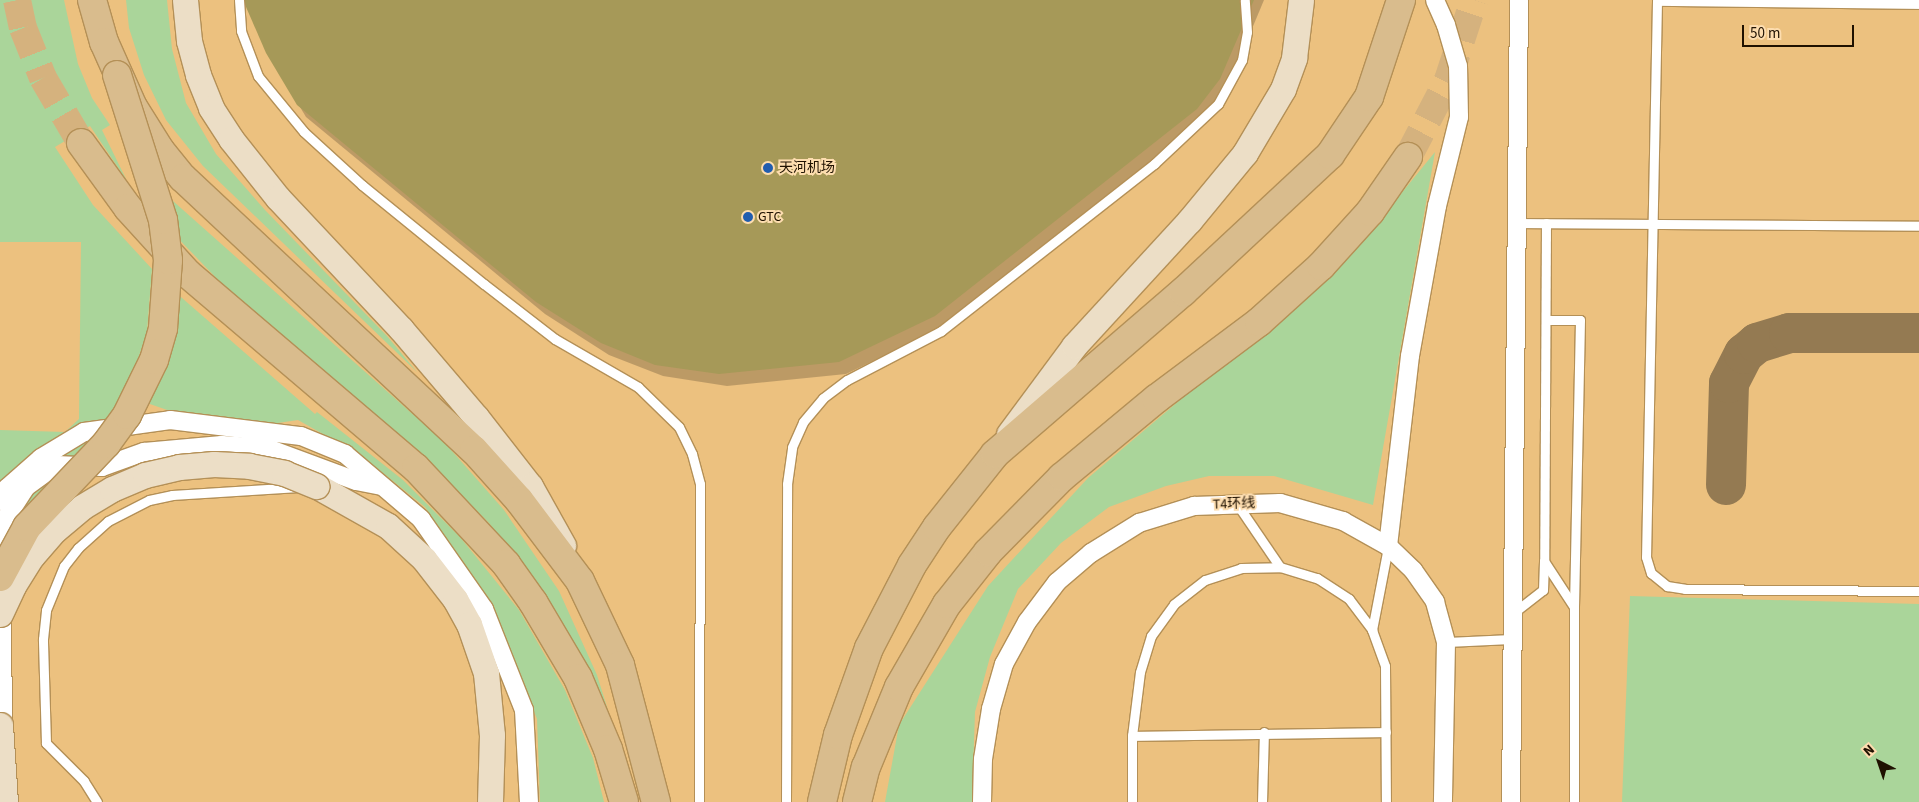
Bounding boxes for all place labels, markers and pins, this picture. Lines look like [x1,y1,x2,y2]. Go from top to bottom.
place label: 天河机场 [779,160,835,176]
marker: 天河机场 [761,161,775,175]
place label: GTC [758,209,782,225]
marker: GTC [742,211,754,223]

